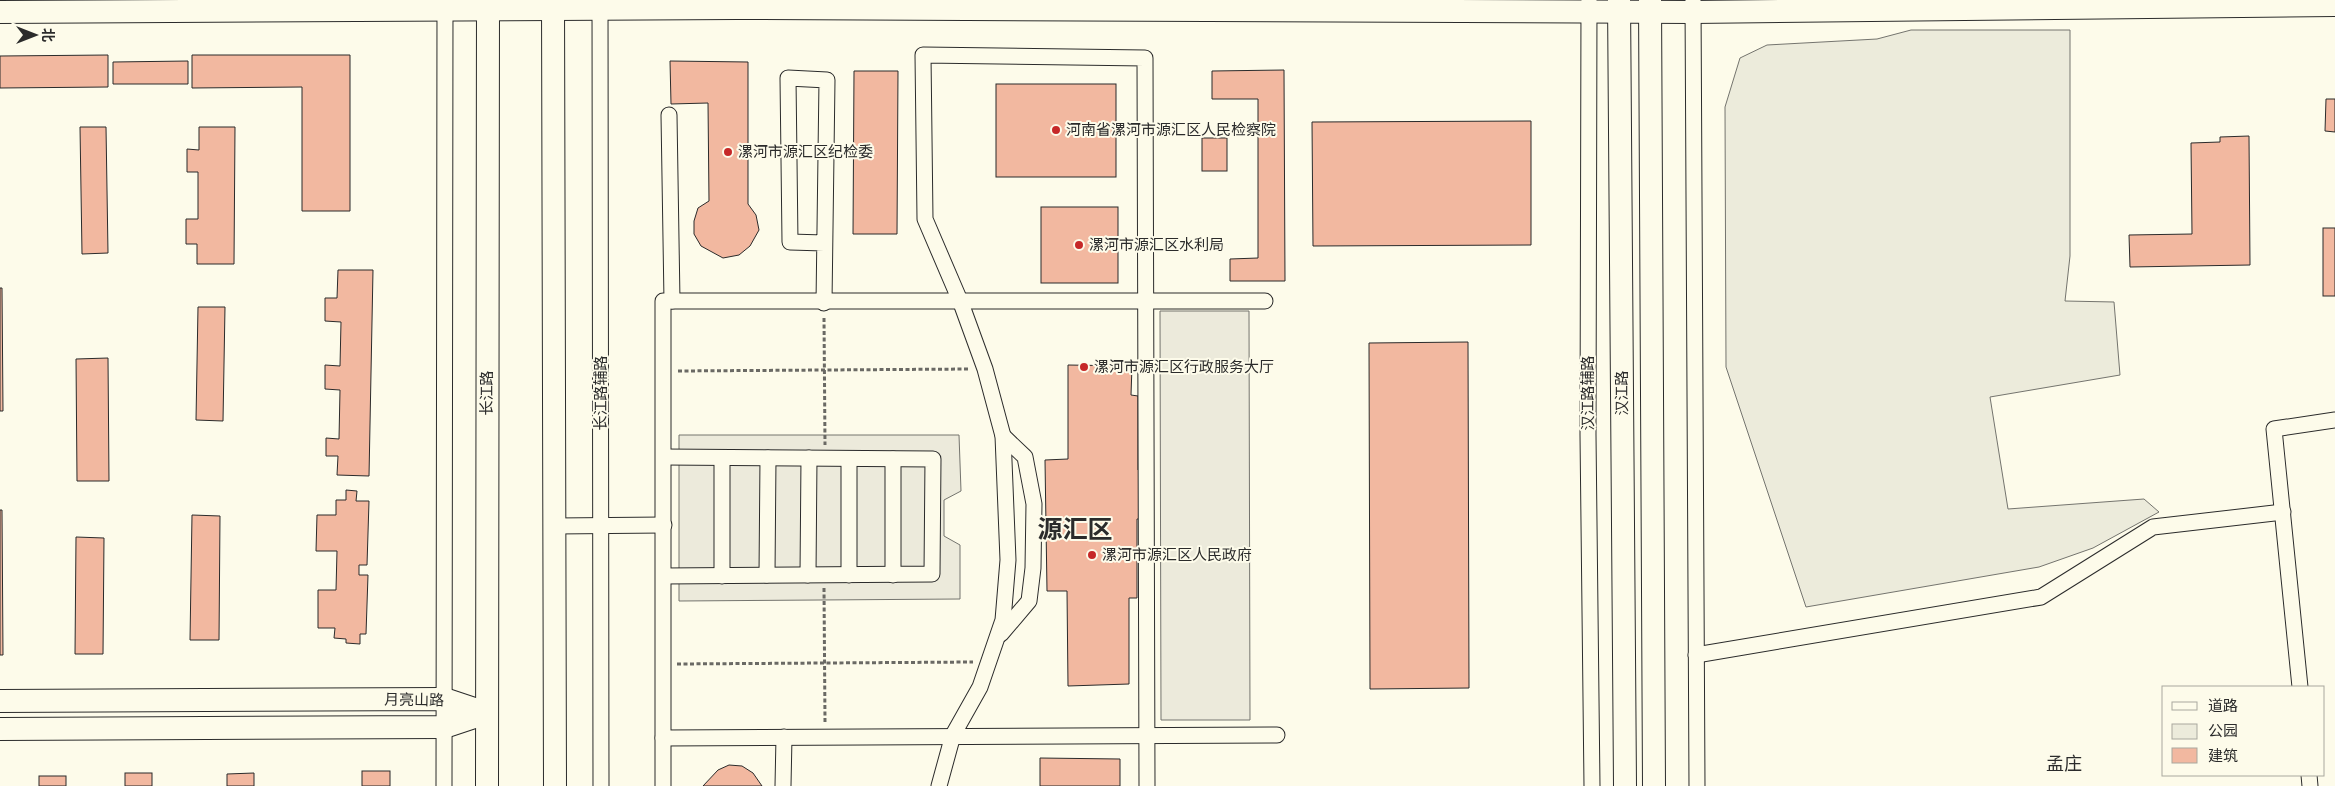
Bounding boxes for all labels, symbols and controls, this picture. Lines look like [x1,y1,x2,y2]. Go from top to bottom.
north arrow [10,10,60,60]
text: 北 [40,28,56,42]
place label: 河南省漯河市源汇区人民检察院 [1066,121,1276,139]
marker: 河南省漯河市源汇区人民检察院 [1050,124,1062,136]
place label: 漯河市源汇区纪检委 [738,143,873,161]
marker: 漯河市源汇区纪检委 [722,146,734,158]
place label: 漯河市源汇区水利局 [1089,236,1224,254]
marker: 漯河市源汇区水利局 [1073,239,1085,251]
street label: 长江路辅路 [592,355,610,431]
street label: 汉江路辅路 [1579,355,1597,431]
place label: 漯河市源汇区行政服务大厅 [1094,358,1274,376]
marker: 漯河市源汇区行政服务大厅 [1078,361,1090,373]
street label: 长江路 [478,370,496,416]
street label: 汉江路 [1613,370,1631,416]
district label: 源汇区 [1037,515,1113,544]
place label: 漯河市源汇区人民政府 [1102,546,1252,564]
marker: 漯河市源汇区人民政府 [1086,549,1098,561]
legend [2162,686,2325,776]
street label: 月亮山路 [384,690,444,710]
text: 道路 [2208,697,2238,715]
text: 公园 [2208,722,2238,740]
text: 建筑 [2208,747,2238,765]
district label: 孟庄 [2046,753,2082,774]

